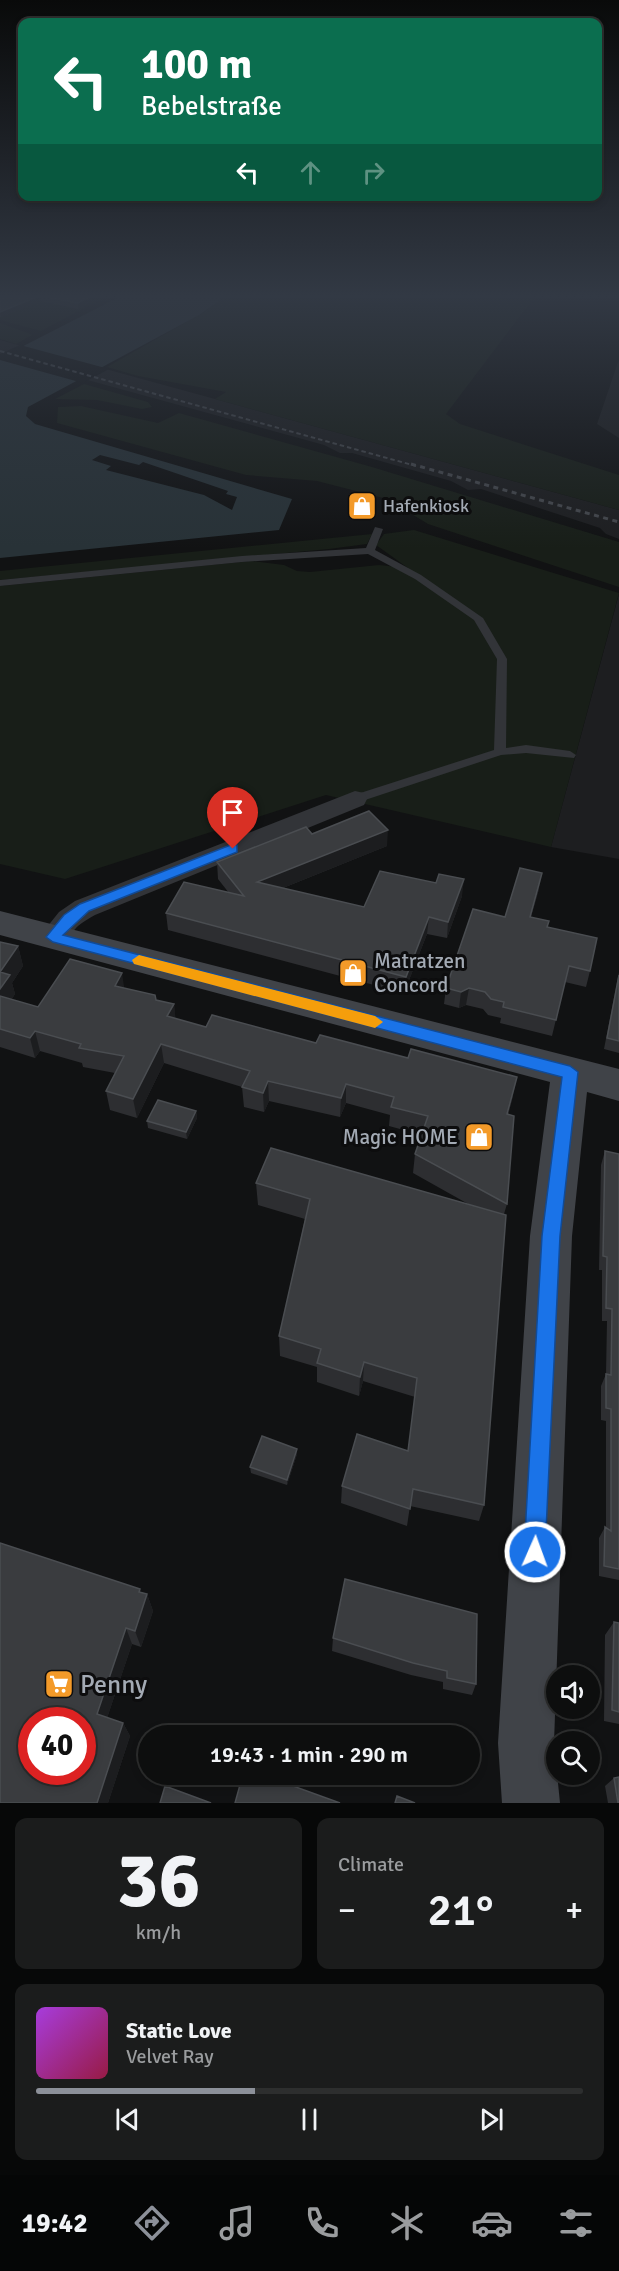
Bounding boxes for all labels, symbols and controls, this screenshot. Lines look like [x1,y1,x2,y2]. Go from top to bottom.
text: 100 m [141,39,252,90]
icon: left [42,42,120,120]
text: Bebelstraße [141,90,282,123]
icon: left [231,156,264,189]
icon: ahead [294,156,327,189]
icon: right [357,156,390,189]
shop icon: Hafenkiosk [346,490,378,522]
place label: Hafenkiosk [383,495,469,517]
pin [207,787,258,849]
icon: arrive [216,796,249,829]
place label: Matratzen Concord [374,948,465,998]
shop icon: Matratzen Concord [337,957,369,989]
shop icon: Magic HOME [463,1121,495,1153]
place label: Magic HOME [342,1124,458,1150]
position arrow [503,1520,567,1584]
map controls [546,1665,600,1785]
button: sound [546,1665,600,1719]
supermarket icon: Penny [43,1668,75,1700]
place label: Penny [80,1669,147,1701]
speed limit sign: 40 [18,1707,96,1785]
button: search [546,1731,600,1785]
text: 19:43 · 1 min · 290 m [210,1741,408,1768]
text: 36 [116,1833,201,1929]
text: Climate [338,1852,404,1877]
text: 21° [428,1883,493,1938]
text: − [338,1890,356,1931]
text: + [565,1890,583,1931]
text: km/h [136,1920,181,1945]
text: Static Love [126,2017,232,2044]
text: Velvet Ray [126,2044,214,2069]
icon: previous [111,2103,144,2136]
icon: pause [293,2103,326,2136]
icon: next [475,2103,508,2136]
icon: directions [131,2202,173,2244]
icon: music [216,2202,258,2244]
icon: phone [301,2202,343,2244]
icon: climate [386,2202,428,2244]
icon: car [471,2202,513,2244]
icon: filters [555,2202,597,2244]
text: 19:42 [21,2207,88,2240]

